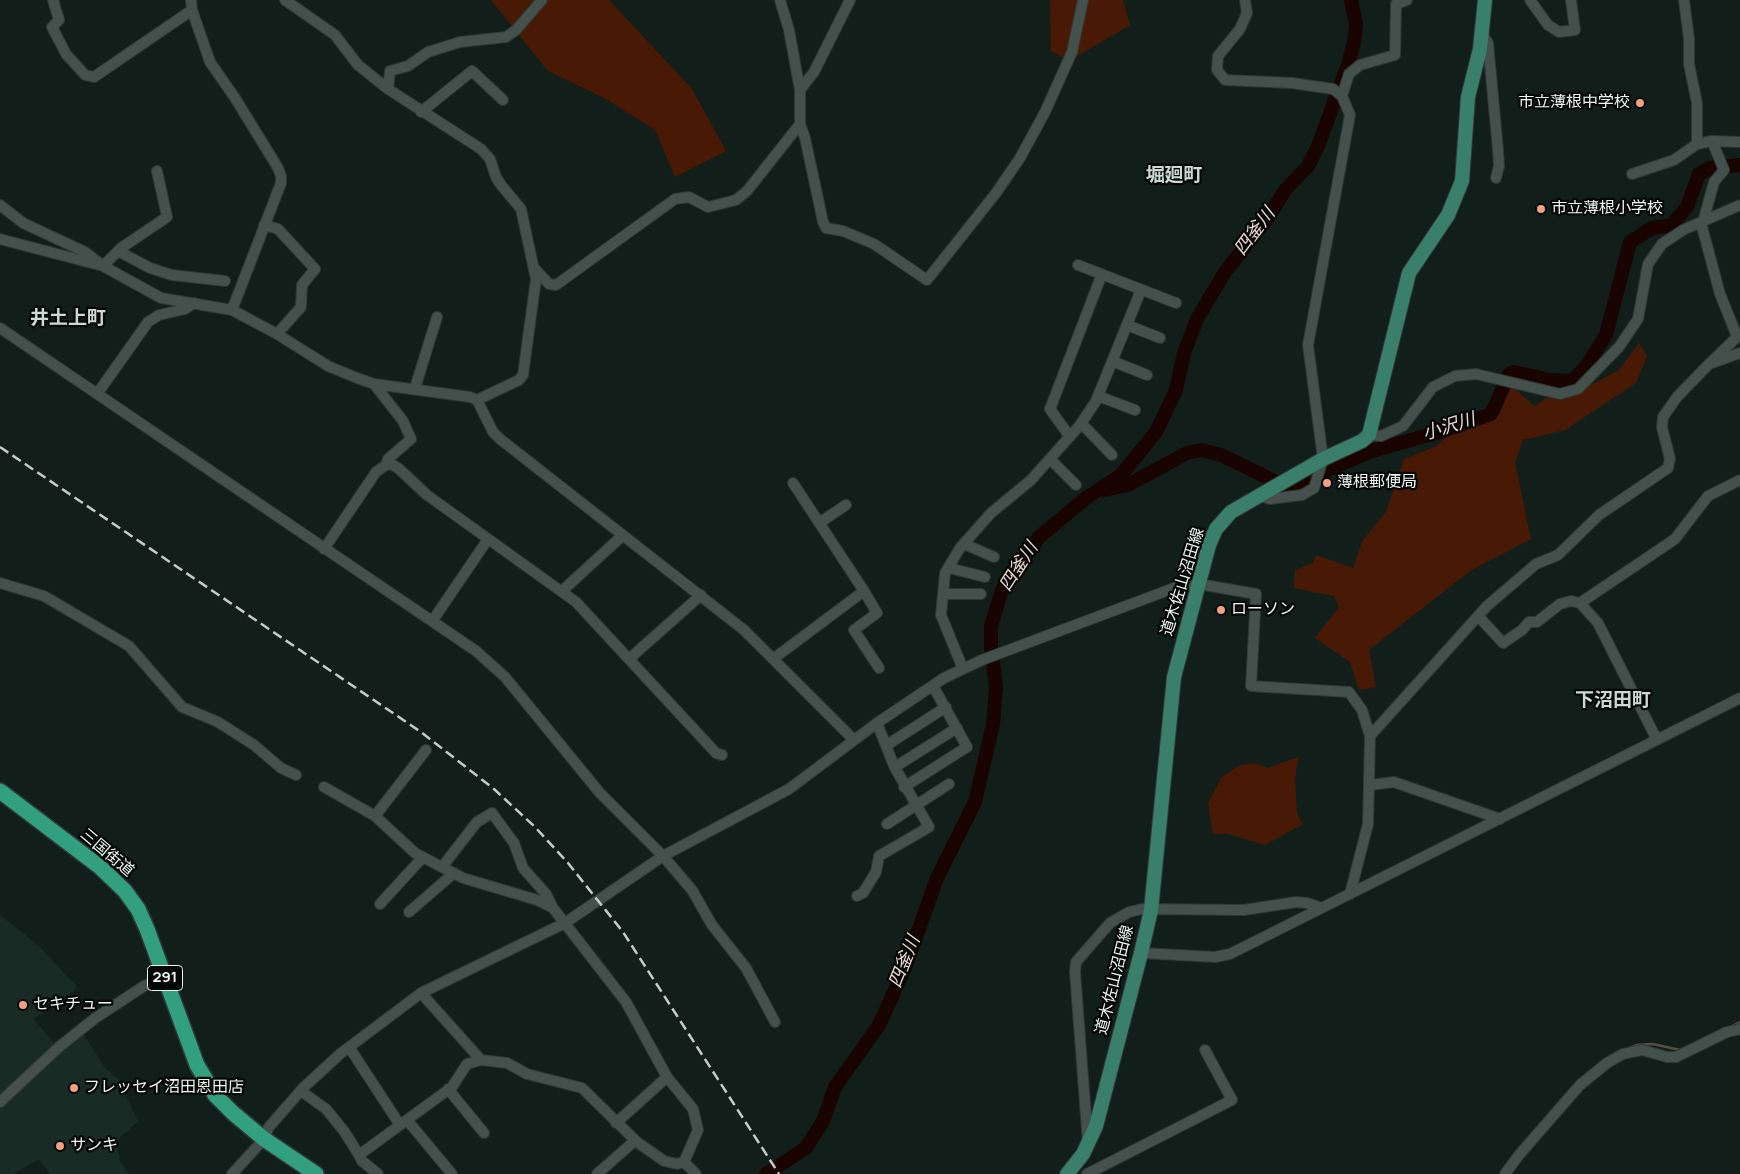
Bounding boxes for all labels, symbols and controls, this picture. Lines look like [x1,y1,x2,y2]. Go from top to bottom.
place label: 市立薄根中学校 [1518,93,1630,113]
marker: 市立薄根中学校 [1634,97,1646,109]
district label: 堀廻町 [1146,165,1202,187]
place label: 市立薄根小学校 [1551,199,1663,219]
marker: 市立薄根小学校 [1535,203,1547,215]
water label: 四釜川 [1230,204,1280,260]
district label: 井土上町 [30,308,106,330]
water label: 小沢川 [1420,409,1478,445]
place label: 薄根郵便局 [1337,473,1417,493]
marker: 薄根郵便局 [1321,477,1333,489]
street label: 道木佐山沼田線 [1157,526,1209,638]
water label: 四釜川 [995,538,1043,596]
place label: ローソン [1231,600,1295,620]
marker: ローソン [1215,604,1227,616]
district label: 下沼田町 [1575,690,1651,712]
street label: 三国街道 [76,825,138,881]
street label: 道木佐山沼田線 [1092,923,1138,1037]
water label: 四釜川 [885,933,925,991]
road number: 291 [148,966,182,990]
place label: セキチュー [33,995,113,1015]
marker: セキチュー [17,999,29,1011]
place label: フレッセイ沼田恩田店 [84,1078,244,1098]
marker: フレッセイ沼田恩田店 [68,1082,80,1094]
place label: サンキ [70,1136,118,1156]
marker: サンキ [54,1140,66,1152]

